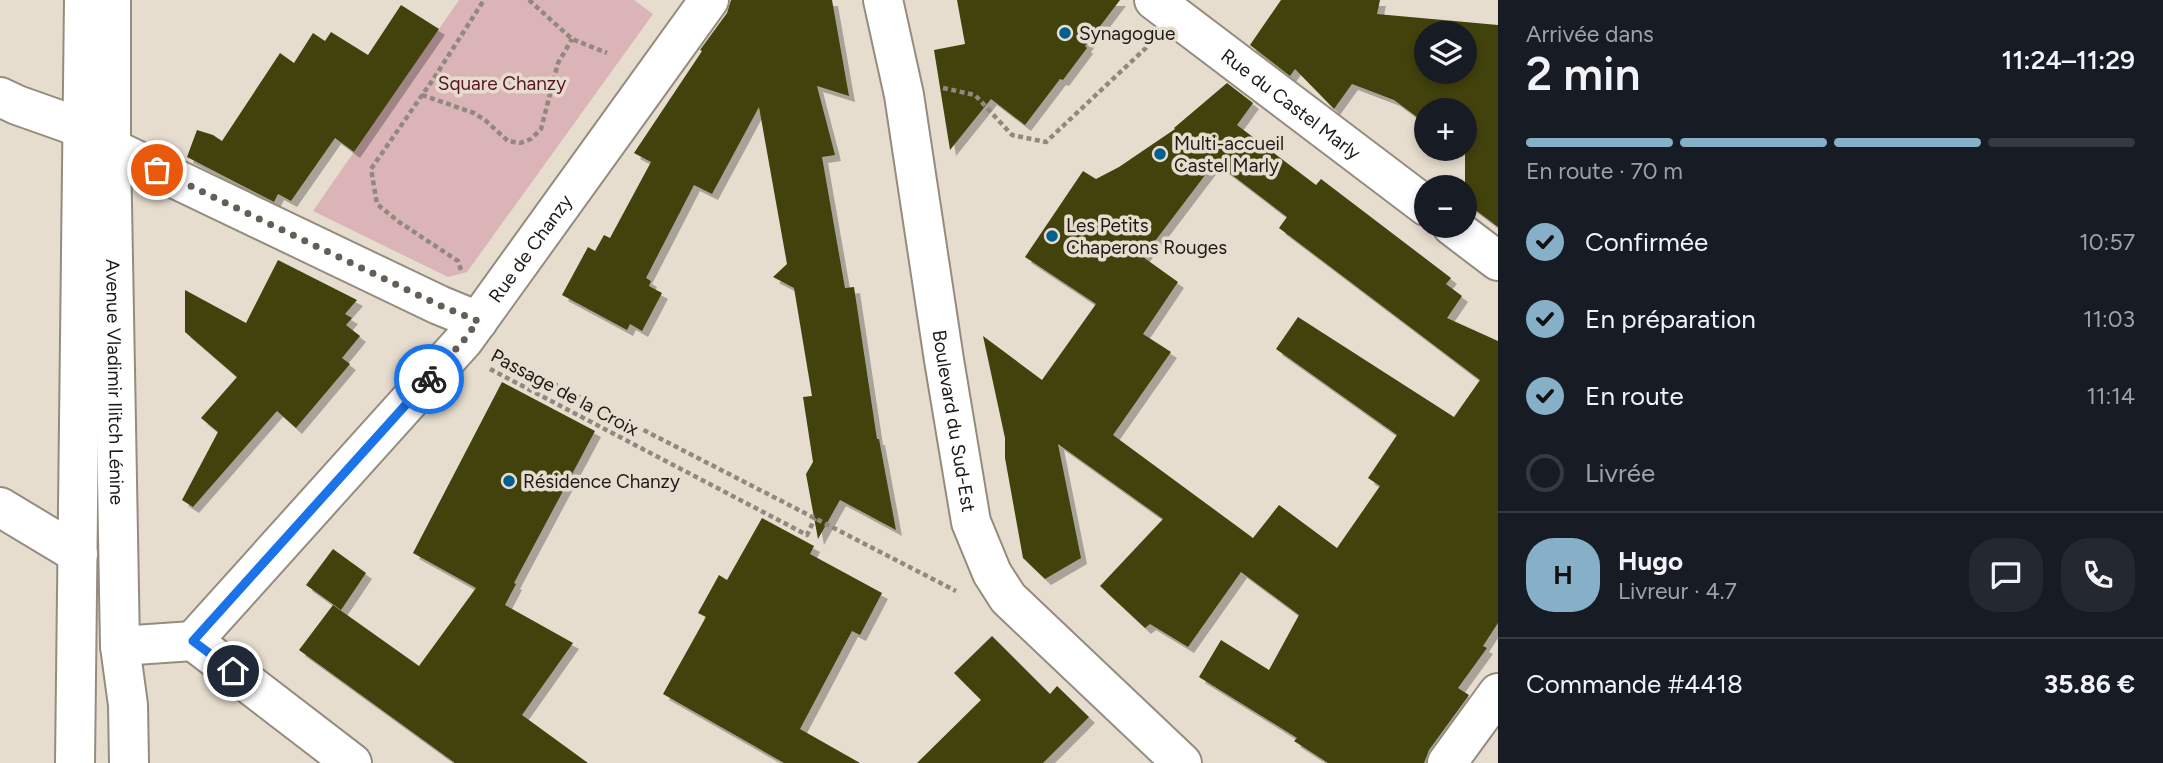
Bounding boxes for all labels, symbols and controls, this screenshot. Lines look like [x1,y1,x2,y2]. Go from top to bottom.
text: Arrivée dans [1526,20,1654,48]
map controls [1414,21,1477,238]
button: layers [1414,21,1477,84]
place label: Synagogue [1079,22,1175,45]
marker: Synagogue [1057,25,1073,41]
street label: Rue du Castel Marly [1216,44,1365,164]
text: 11:24–11:29 [2002,44,2135,76]
text: 2 min [1526,46,1641,102]
park label: Square Chanzy [438,72,566,95]
button: + [1414,98,1477,161]
place label: Multi-accueil Castel Marly [1174,132,1284,177]
pin [127,140,187,200]
marker: Multi-accueil Castel Marly [1152,146,1168,162]
icon: bag [138,151,176,189]
text: En route · 70 m [1526,157,1683,185]
button: − [1414,175,1477,238]
street label: Rue de Chanzy [484,190,577,307]
place label: Les Petits Chaperons Rouges [1066,214,1227,259]
icon: check [1526,223,1564,261]
text: Confirmée [1585,226,1708,258]
marker: Les Petits Chaperons Rouges [1044,228,1060,244]
text: 10:57 [2079,228,2135,256]
street label: Avenue Vladimir Ilitch Lénine [101,259,128,505]
icon: check [1526,300,1564,338]
text: En préparation [1585,303,1756,335]
text: 11:03 [2083,305,2135,333]
street label: Boulevard du Sud-Est [928,328,980,514]
courier [394,344,464,414]
street label: Passage de la Croix [487,344,642,441]
icon: bike [410,360,448,398]
icon: check [1526,377,1564,415]
text: En route [1585,380,1684,412]
text: 11:14 [2086,382,2135,410]
text: Livrée [1585,457,1655,489]
place label: Résidence Chanzy [523,470,680,493]
marker: Résidence Chanzy [501,473,517,489]
button: chat [1969,538,2043,612]
button: phone [2061,538,2135,612]
text: Hugo [1618,545,1683,577]
text: H [1553,559,1573,591]
text: Livreur · 4.7 [1618,577,1737,605]
pin [203,641,263,701]
icon: home [214,652,252,690]
text: Commande #4418 [1526,668,1743,700]
text: 35.86 € [2044,668,2135,700]

